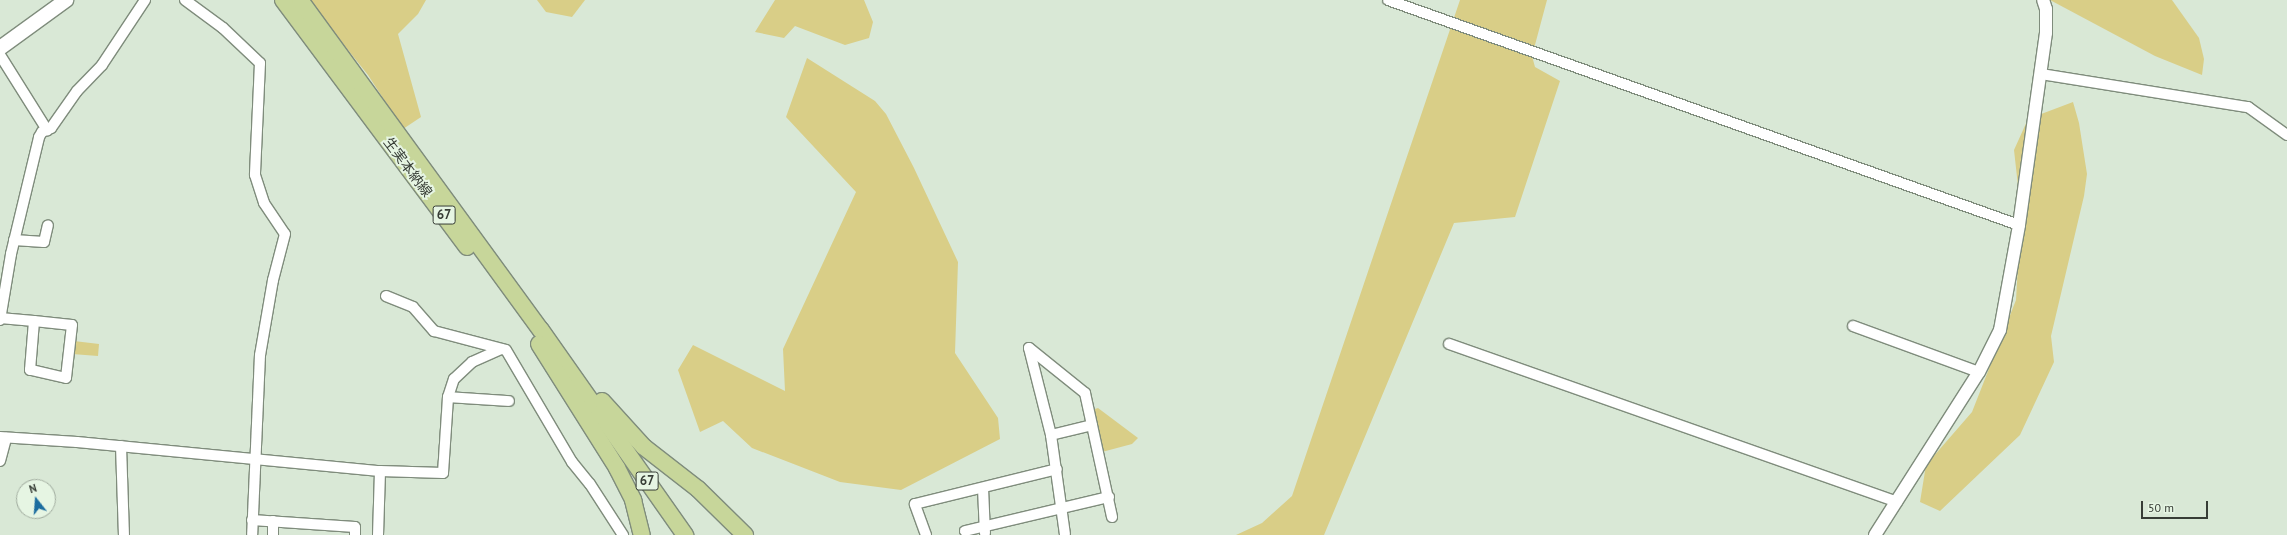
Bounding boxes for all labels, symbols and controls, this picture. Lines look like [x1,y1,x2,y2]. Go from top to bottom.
street label: 生実本納線 [380,134,436,200]
road number: 67 [432,204,456,226]
road number: 67 [635,470,659,492]
north arrow [16,479,56,519]
text: N [27,481,38,496]
scale bar [2143,493,2210,519]
text: 50 m [2148,500,2174,515]

